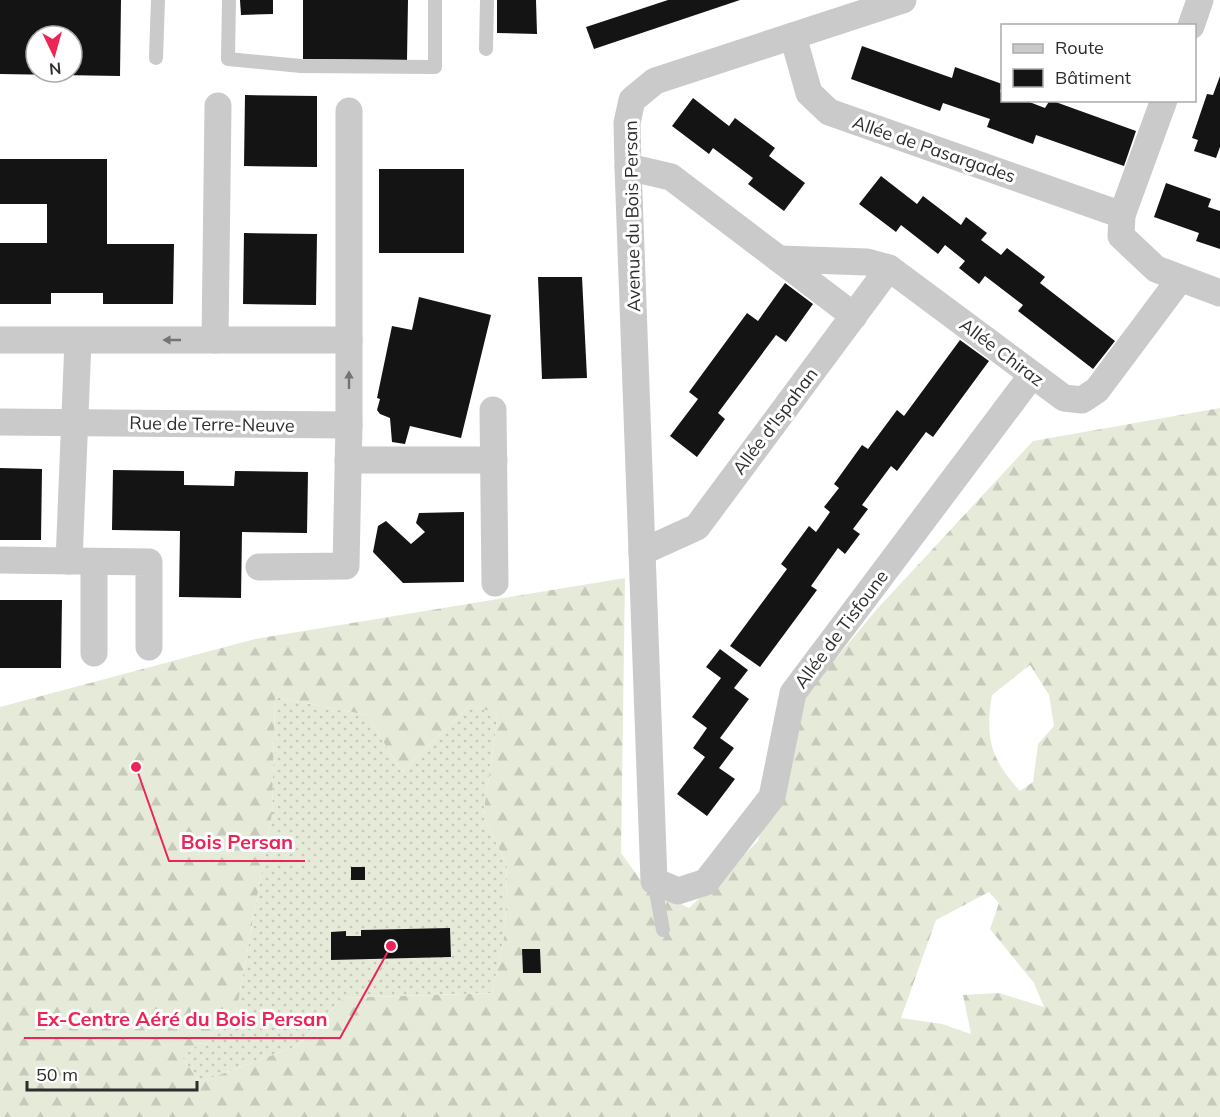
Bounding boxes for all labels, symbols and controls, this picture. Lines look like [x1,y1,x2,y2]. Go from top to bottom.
north arrow [24,24,84,84]
legend [1001,24,1196,102]
text: Route [1055,36,1104,59]
text: N [48,58,62,79]
text: Bâtiment [1055,66,1131,89]
street label: Allée de Pasargades [850,110,1019,188]
street label: Avenue du Bois Persan [619,120,645,312]
street label: Allée Chiraz [955,313,1049,391]
one-way arrow [162,335,181,345]
street label: Allée d'Ispahan [727,363,823,479]
one-way arrow [344,370,354,389]
street label: Rue de Terre-Neuve [129,411,295,437]
street label: Allée de Tisfoune [789,565,893,693]
callout: Bois Persan [169,823,305,861]
text: Bois Persan [181,829,293,854]
callout: Ex-Centre Aéré du Bois Persan [24,1000,340,1038]
text: Ex-Centre Aéré du Bois Persan [36,1006,328,1031]
scale bar [27,1054,196,1092]
text: 50 m [36,1063,78,1086]

